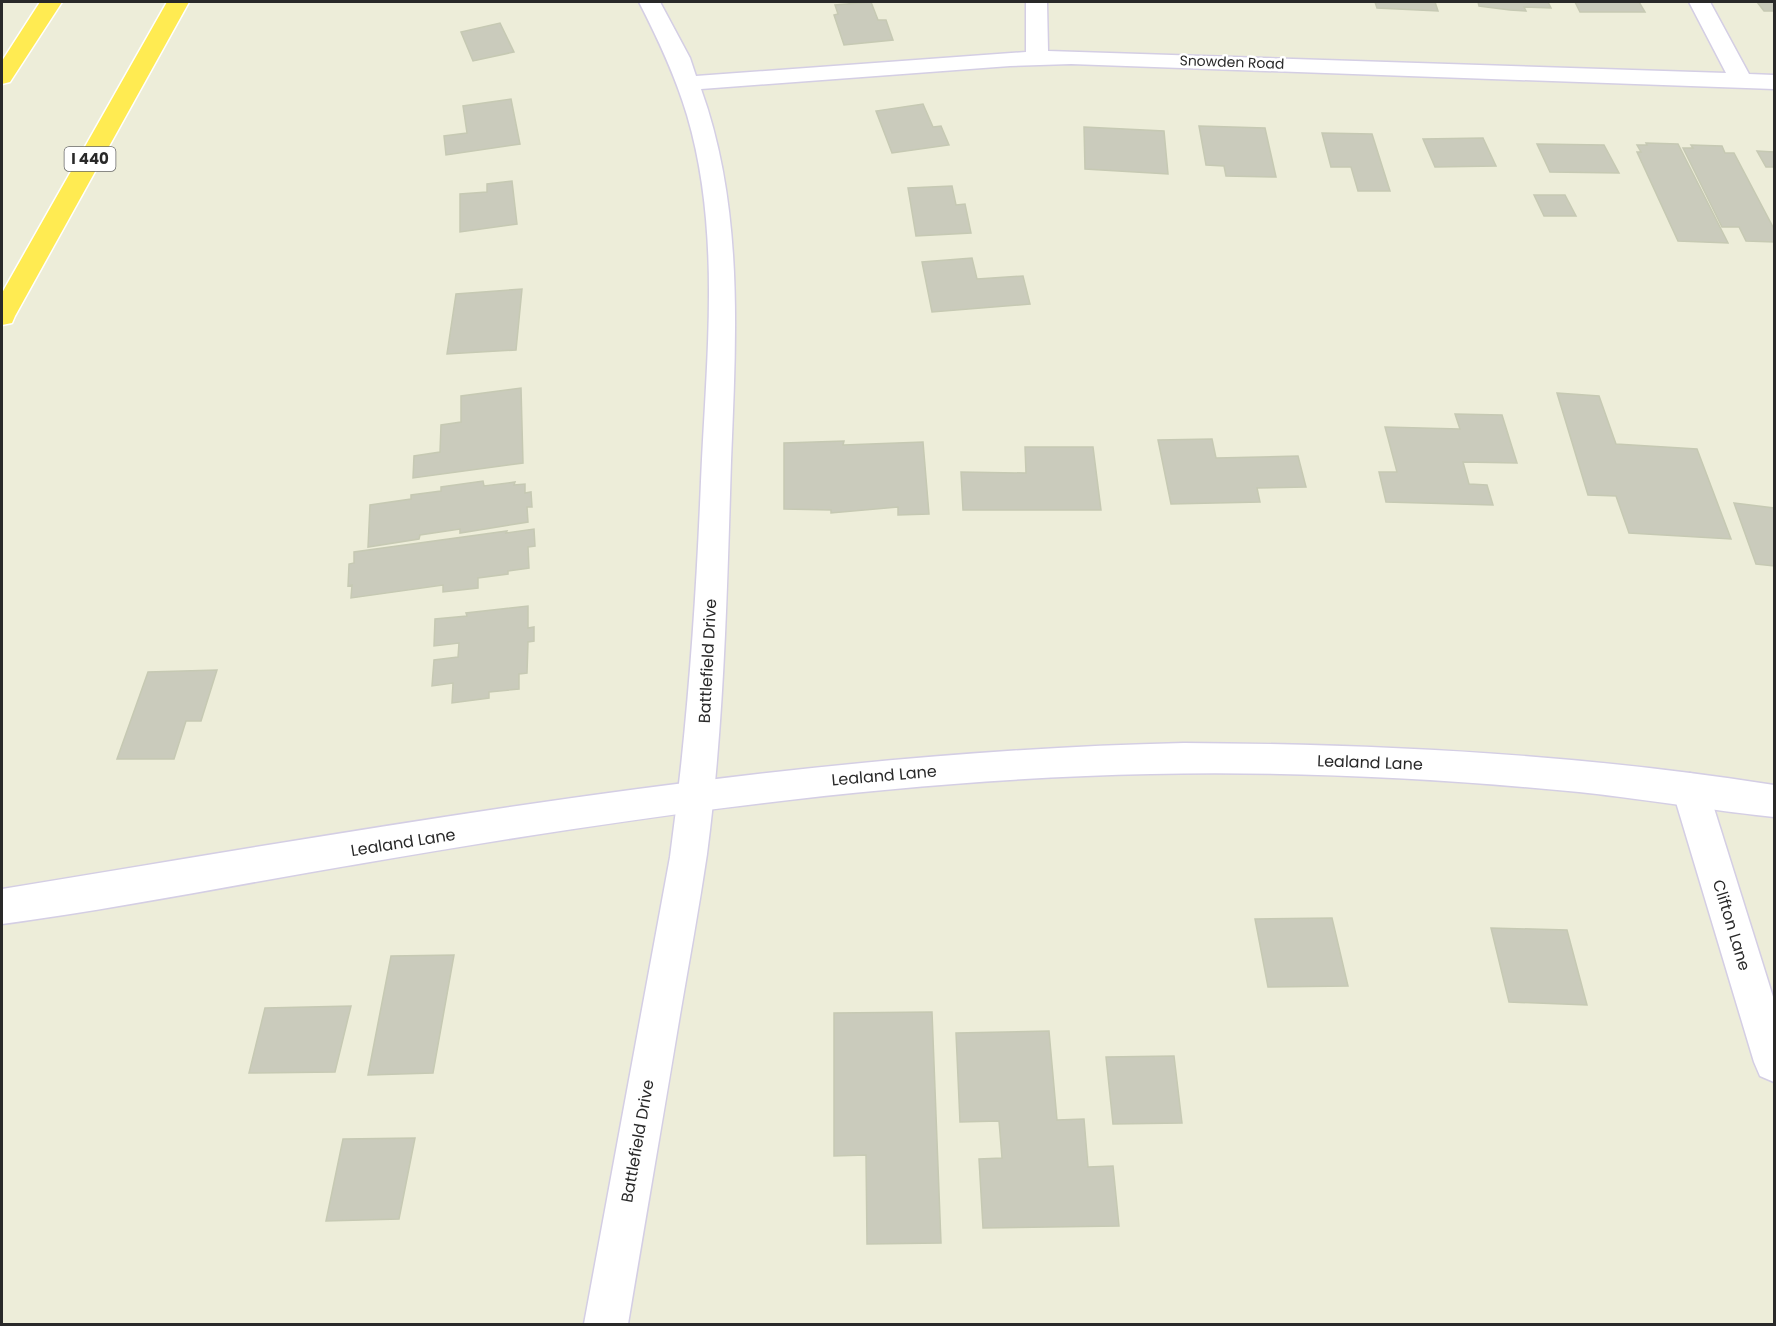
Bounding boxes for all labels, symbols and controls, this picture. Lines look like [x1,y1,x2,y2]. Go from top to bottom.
street label: Snowden Road [1179,50,1285,74]
road number: I 440 [64,147,116,171]
street label: Battlefield Drive [693,598,722,724]
street label: Lealand Lane [1317,749,1423,776]
street label: Lealand Lane [830,759,938,792]
street label: Lealand Lane [349,823,457,862]
street label: Clifton Lane [1707,877,1756,974]
street label: Battlefield Drive [615,1078,660,1204]

